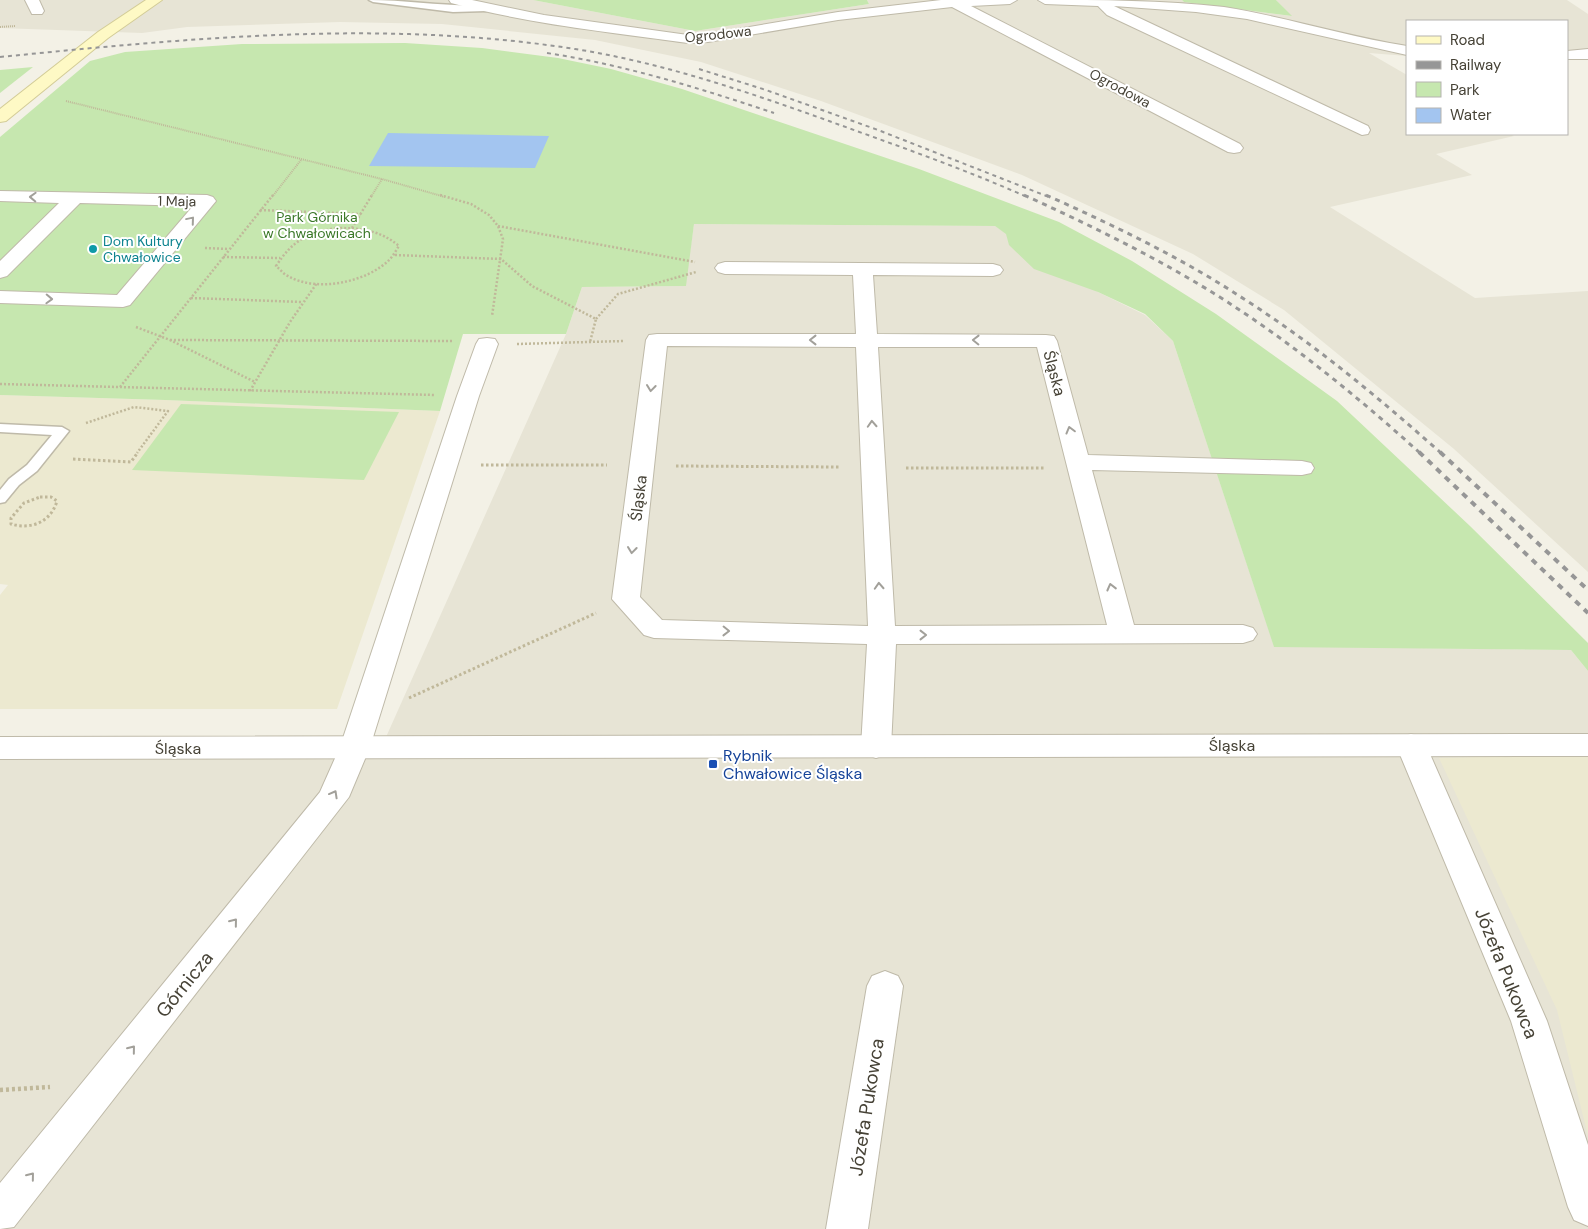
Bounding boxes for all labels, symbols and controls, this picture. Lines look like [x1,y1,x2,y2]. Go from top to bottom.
legend [1406,20,1568,135]
street label: Ogrodowa [684,22,752,46]
text: Road [1450,30,1485,50]
text: Railway [1450,55,1502,75]
street label: Ogrodowa [1086,64,1154,112]
text: Park [1450,80,1480,100]
text: Water [1450,105,1492,125]
one-way arrow [29,192,37,203]
street label: 1 Maja [158,192,196,210]
park label: Park Górnika w Chwałowicach [263,208,371,242]
one-way arrow [185,217,193,226]
place label: Dom Kultury Chwałowice [103,232,183,266]
marker: Dom Kultury Chwałowice [87,243,99,255]
one-way arrow [45,293,53,304]
one-way arrow [809,335,817,345]
one-way arrow [972,335,980,346]
street label: Śląska [1038,348,1071,398]
one-way arrow [646,385,657,393]
one-way arrow [866,420,877,428]
one-way arrow [1065,426,1076,435]
street label: Śląska [625,474,652,522]
one-way arrow [627,546,638,554]
one-way arrow [874,582,885,590]
one-way arrow [1106,583,1117,592]
one-way arrow [722,626,730,636]
one-way arrow [920,630,928,640]
street label: Śląska [1209,735,1255,756]
street label: Śląska [155,738,201,759]
place label: Rybnik Chwałowice Śląska [723,745,862,784]
marker: Rybnik Chwałowice Śląska [707,758,719,770]
one-way arrow [327,791,337,800]
street label: Józefa Pukowca [1469,904,1544,1042]
one-way arrow [228,919,236,928]
street label: Górnicza [150,946,219,1023]
street label: Józefa Pukowca [843,1037,890,1178]
one-way arrow [127,1046,135,1055]
one-way arrow [25,1173,33,1182]

